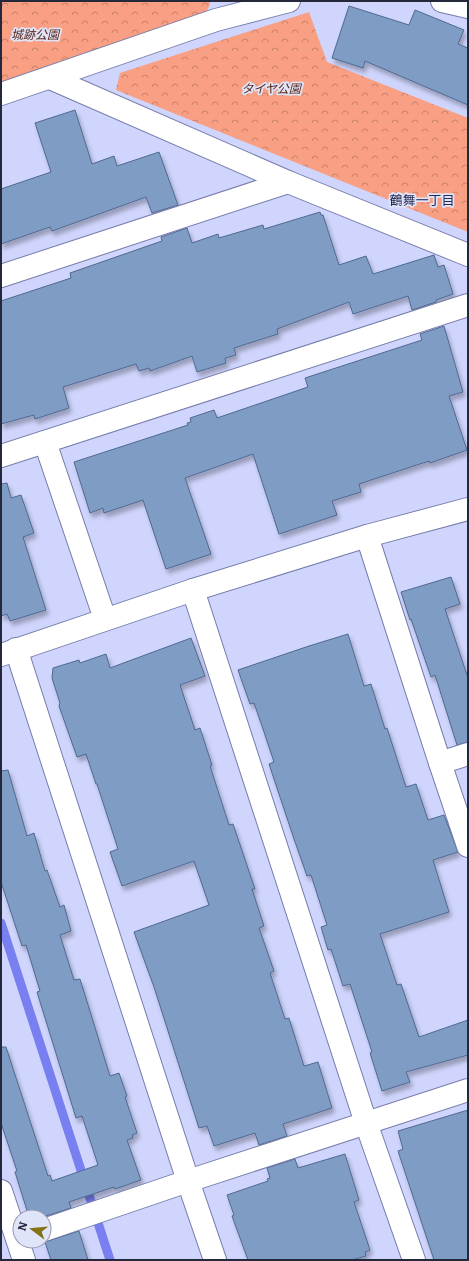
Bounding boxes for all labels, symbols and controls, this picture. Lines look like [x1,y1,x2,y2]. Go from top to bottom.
park label: 城跡公園 [11,25,61,43]
park label: タイヤ公園 [241,79,303,97]
district label: 鶴舞一丁目 [389,190,455,209]
north arrow [12,1209,52,1249]
text: N [12,1219,30,1233]

